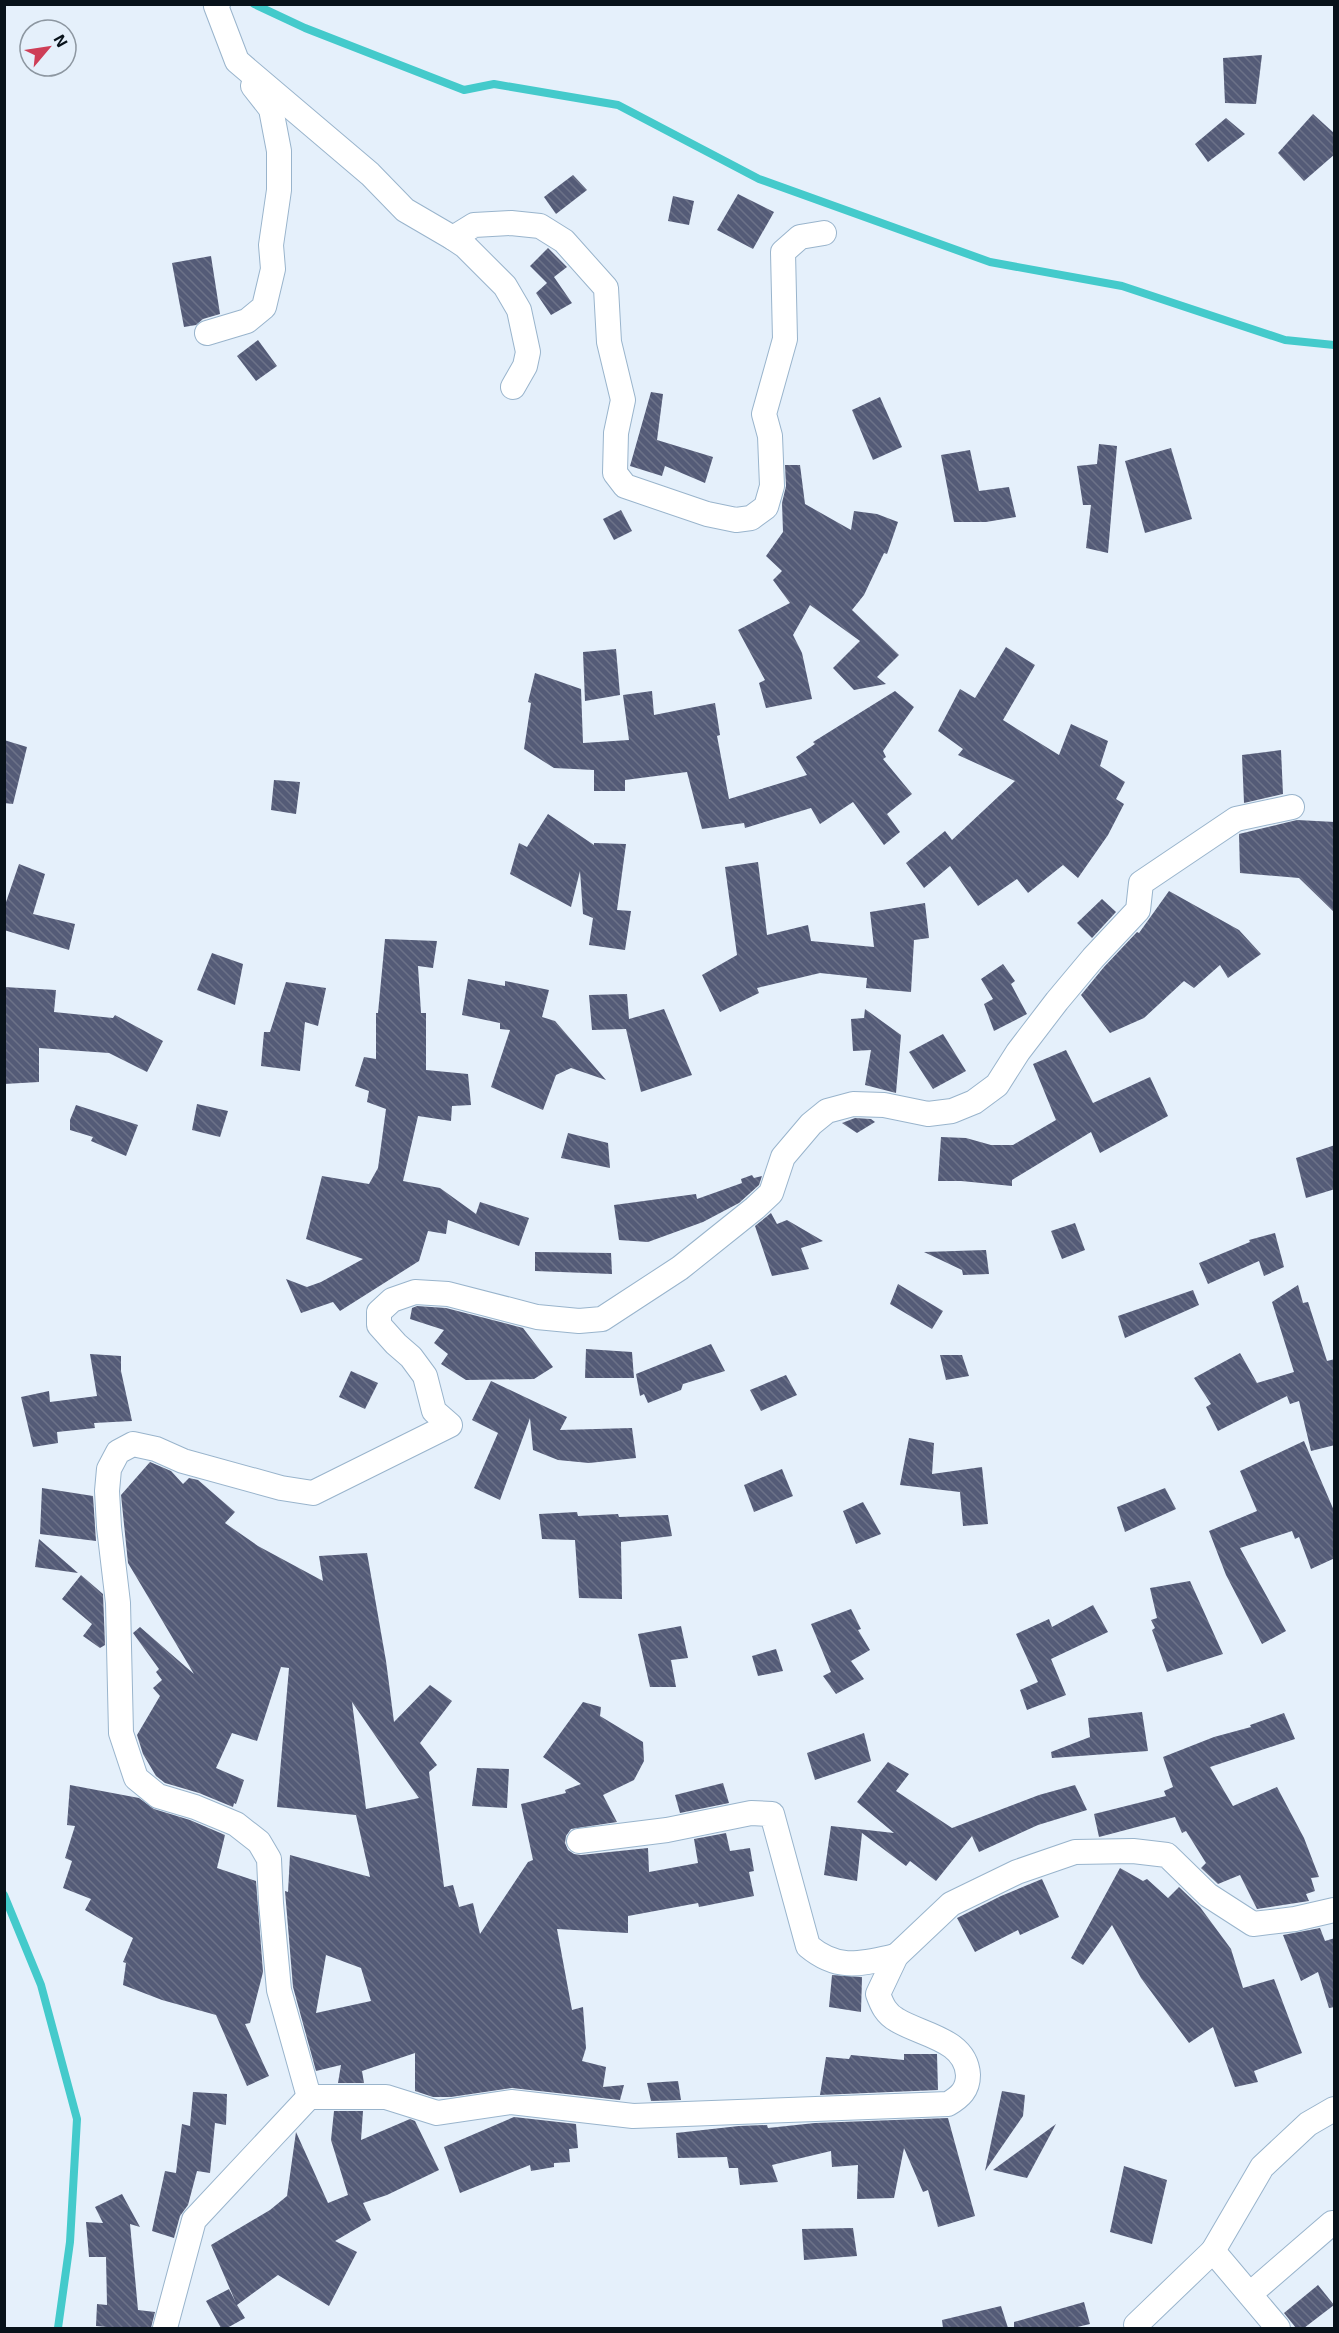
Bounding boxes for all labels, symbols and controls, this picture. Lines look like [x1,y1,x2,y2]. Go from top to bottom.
north arrow [18,18,78,78]
text: N [50,31,73,50]

